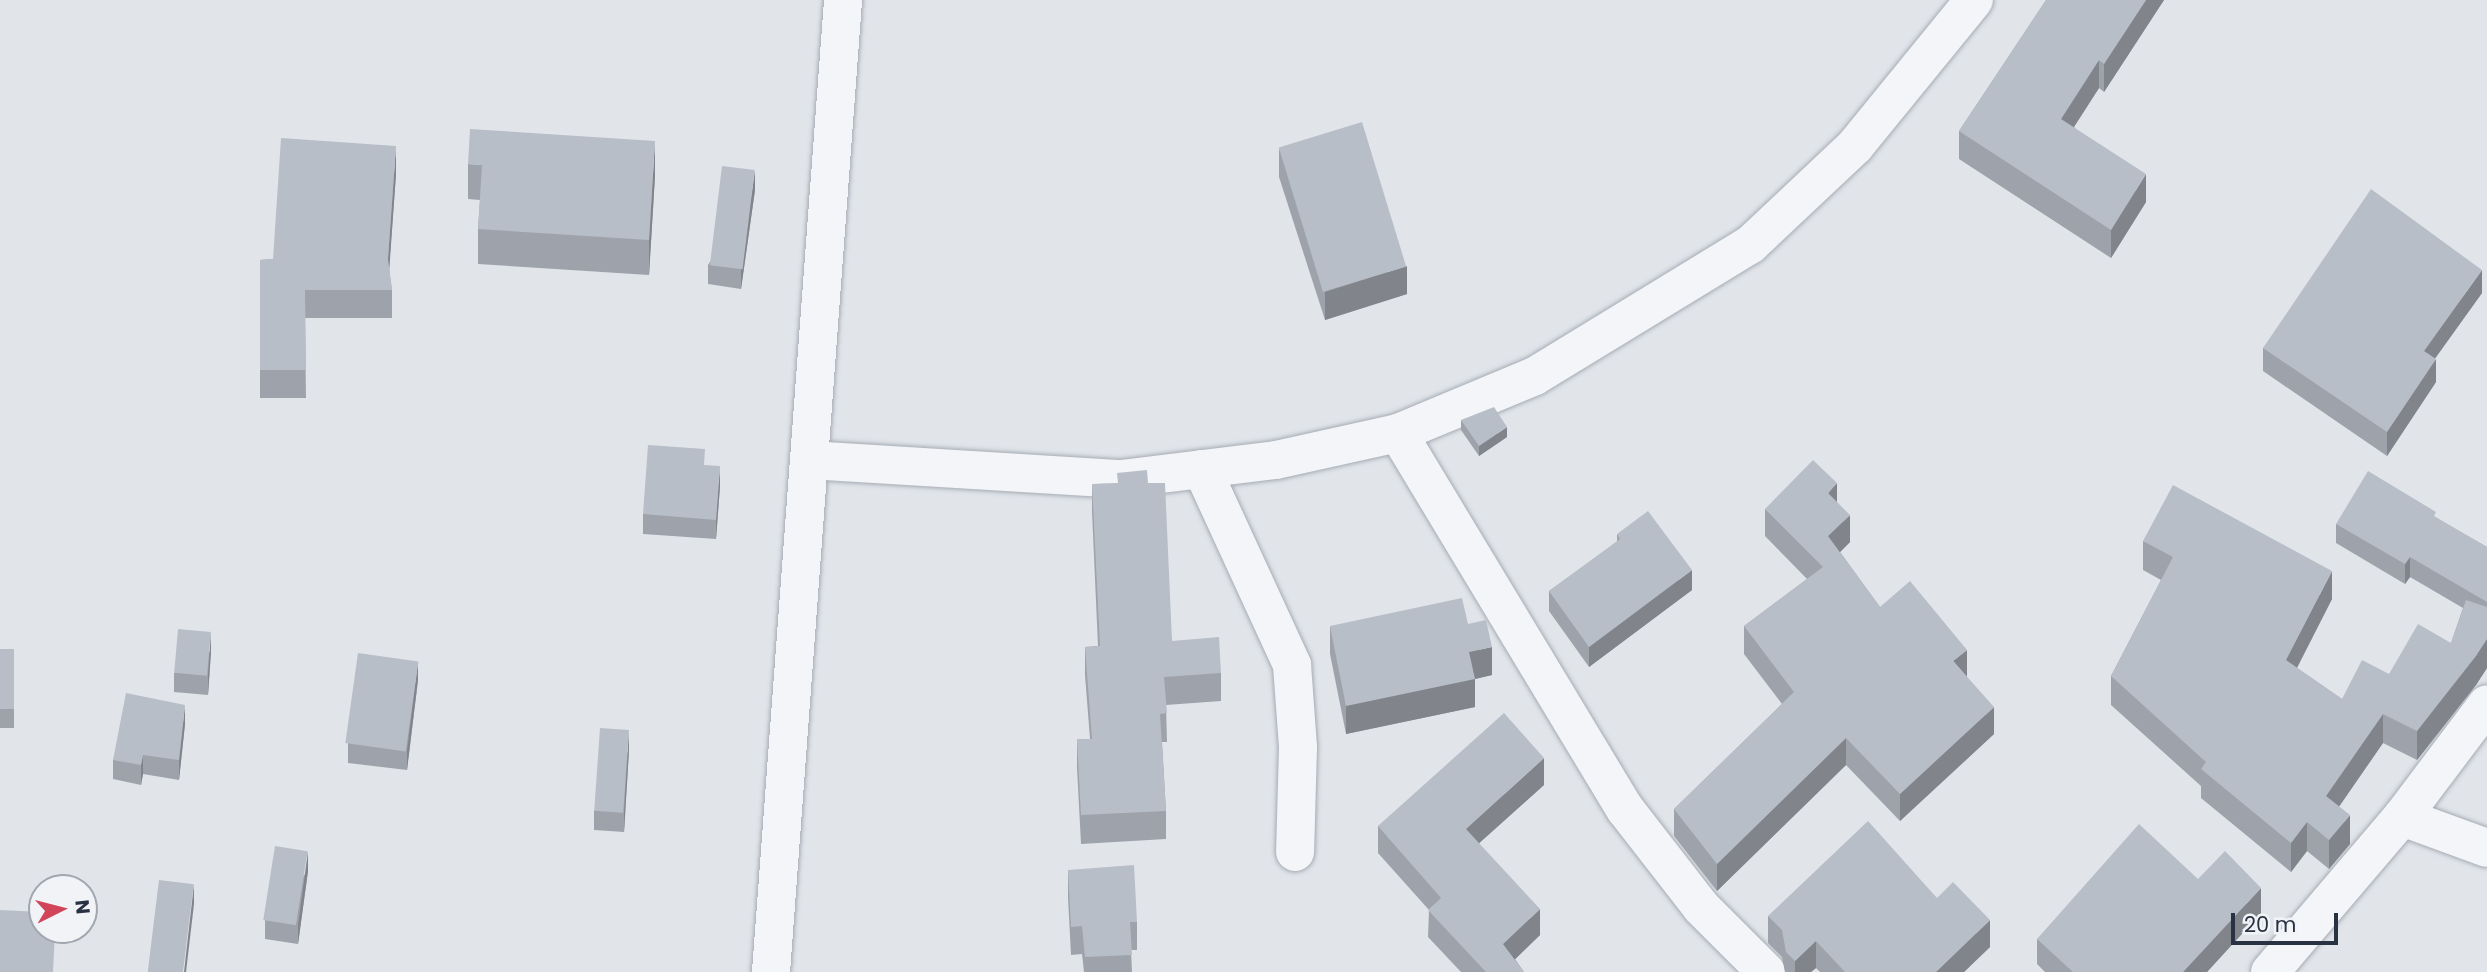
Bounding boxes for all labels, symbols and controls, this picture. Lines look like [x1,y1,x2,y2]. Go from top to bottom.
north arrow [28,874,98,944]
text: N [68,898,97,915]
scale bar [2235,898,2342,942]
text: 20 m [2244,910,2297,939]

